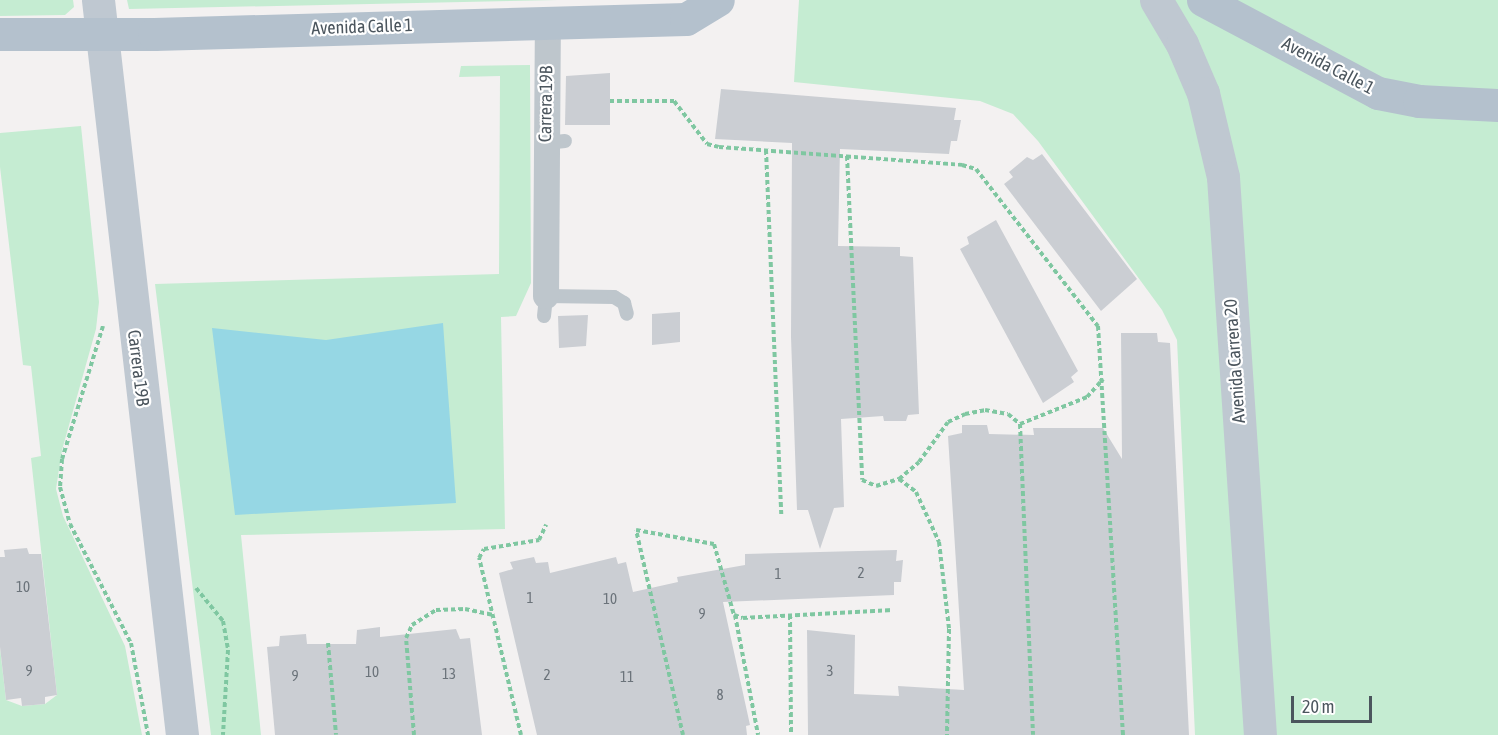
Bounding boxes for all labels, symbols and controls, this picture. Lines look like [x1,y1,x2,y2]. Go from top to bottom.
street label: Avenida Calle 1 [311,14,413,40]
street label: Avenida Calle 1 [1278,33,1378,99]
street label: Carrera 19B [535,66,557,142]
street label: Avenida Carrera 20 [1220,298,1250,424]
street label: Carrera 19B [123,329,153,407]
house number: 2 [857,564,865,582]
house number: 1 [774,565,782,583]
house number: 10 [16,578,30,596]
house number: 1 [526,589,534,607]
house number: 10 [603,590,617,608]
house number: 9 [698,605,706,623]
house number: 9 [25,662,33,680]
house number: 3 [826,662,834,680]
house number: 10 [365,663,379,681]
house number: 13 [442,665,456,683]
house number: 2 [543,666,551,684]
house number: 9 [291,667,299,685]
house number: 11 [620,668,634,686]
scale bar [1294,684,1375,722]
house number: 8 [716,686,724,704]
text: 20 m [1302,696,1334,717]

